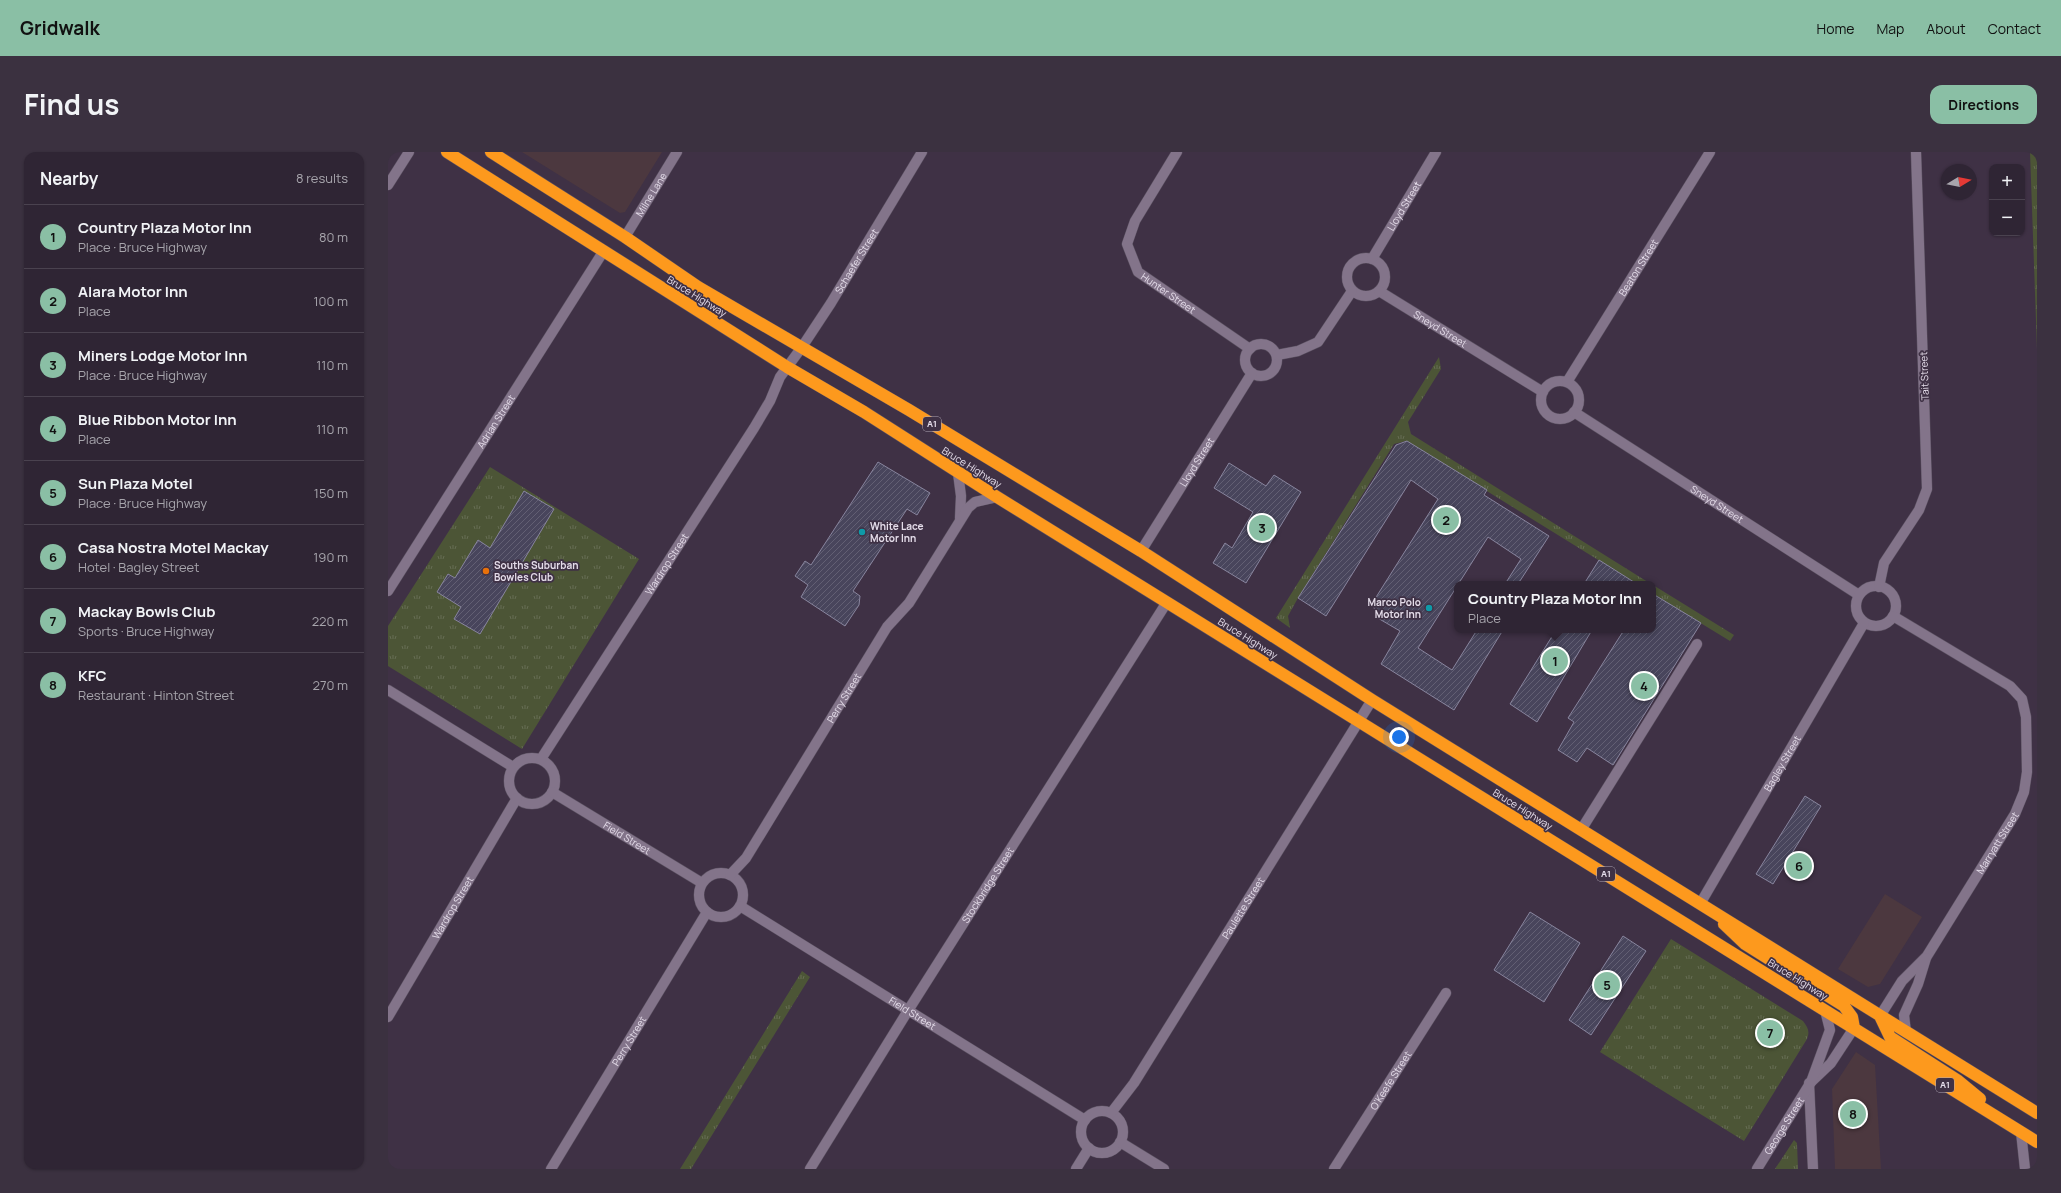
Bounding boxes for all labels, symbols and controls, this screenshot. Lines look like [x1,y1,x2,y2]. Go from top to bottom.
text: Gridwalk [20,15,100,41]
text: Home [1817,19,1854,38]
text: Map [1876,19,1904,38]
text: About [1926,19,1966,38]
text: Contact [1988,19,2041,38]
text: Find us [24,85,119,123]
button: Directions [1930,85,2037,124]
north arrow [1941,164,1977,200]
map controls [1989,164,2025,236]
button: + [1989,164,2025,200]
text: Nearby [40,167,98,190]
text: 8 results [296,169,348,187]
street label: Milne Lane [632,170,670,219]
street label: Lloyd Street [1384,178,1424,233]
button: − [1989,200,2025,236]
text: Country Plaza Motor Inn [78,217,252,238]
street label: Schaefer Street [831,226,881,296]
text: 1 [50,228,56,246]
text: 80 m [319,228,348,246]
street label: Beaton Street [1615,236,1661,298]
text: Place · Bruce Highway [78,238,207,256]
street label: Hunter Street [1138,269,1198,317]
street label: Bruce Highway [665,272,730,320]
text: Alara Motor Inn [78,281,188,302]
text: 2 [49,292,57,310]
text: 100 m [313,292,348,310]
text: Place [78,302,111,320]
street label: Sneyd Street [1411,307,1470,351]
text: Miners Lodge Motor Inn [78,345,247,366]
street label: Tait Street [1916,352,1932,400]
text: 3 [49,356,57,374]
text: 110 m [316,356,348,374]
text: Place · Bruce Highway [78,366,207,384]
street label: Adrian Street [473,392,518,451]
text: Blue Ribbon Motor Inn [78,409,237,430]
road number: A1 [923,417,941,431]
text: 4 [49,420,57,438]
text: 110 m [316,420,348,438]
text: Place [78,430,111,448]
street label: Lloyd Street [1176,435,1217,489]
street label: Bruce Highway [940,443,1005,491]
text: Sun Plaza Motel [78,473,193,494]
street label: Sneyd Street [1688,482,1746,526]
text: 5 [49,484,57,502]
text: 150 m [314,484,348,502]
text: Place · Bruce Highway [78,494,207,512]
pin: 2 [1433,505,1459,535]
pin: 3 [1249,513,1275,543]
place label: White Lace Motor Inn [870,519,924,545]
marker: White Lace Motor Inn [857,527,867,537]
street label: Wardrop Street [642,530,692,597]
text: Casa Nostra Motel Mackay [78,537,269,558]
text: 6 [49,548,57,566]
text: 190 m [313,548,348,566]
text: Hotel · Bagley Street [78,558,199,576]
place label: Souths Suburban Bowles Club [494,558,578,584]
marker: Souths Suburban Bowles Club [481,566,491,576]
popup [1454,581,1656,633]
text: Country Plaza Motor Inn [1468,588,1642,609]
place label: Marco Polo Motor Inn [1368,595,1421,621]
text: Mackay Bowls Club [78,601,215,622]
marker: Marco Polo Motor Inn [1424,603,1434,613]
text: Place [1468,609,1501,627]
text: 7 [50,612,56,630]
text: 220 m [312,612,348,630]
street label: Bruce Highway [1216,614,1281,662]
text: Sports · Bruce Highway [78,622,214,640]
pin: 1 [1542,646,1568,676]
text: KFC [78,665,107,686]
street label: Perry Street [823,670,864,725]
pin: 4 [1631,671,1657,701]
text: 8 [49,676,57,694]
text: 270 m [313,676,348,694]
text: Restaurant · Hinton Street [78,686,234,704]
your location [1389,727,1409,747]
street label: Bagley Street [1760,733,1804,794]
street label: Bruce Highway [1491,785,1556,833]
street label: Marryatt Street [1973,809,2022,876]
street label: Field Street [601,818,654,857]
street label: Stockbridge Street [958,844,1017,926]
pin: 6 [1786,851,1812,881]
road number: A1 [1597,867,1615,881]
street label: Wardrop Street [428,874,476,942]
street label: Paulette Street [1218,874,1267,941]
street label: Bruce Highway [1766,955,1831,1003]
pin: 5 [1594,970,1620,1000]
street label: Field Street [886,993,939,1033]
street label: Perry Street [608,1013,649,1068]
pin: 7 [1757,1018,1783,1048]
street label: O'Keefe Street [1366,1048,1414,1113]
road number: A1 [1936,1078,1954,1092]
street label: George Street [1761,1094,1807,1157]
pin: 8 [1840,1099,1866,1129]

